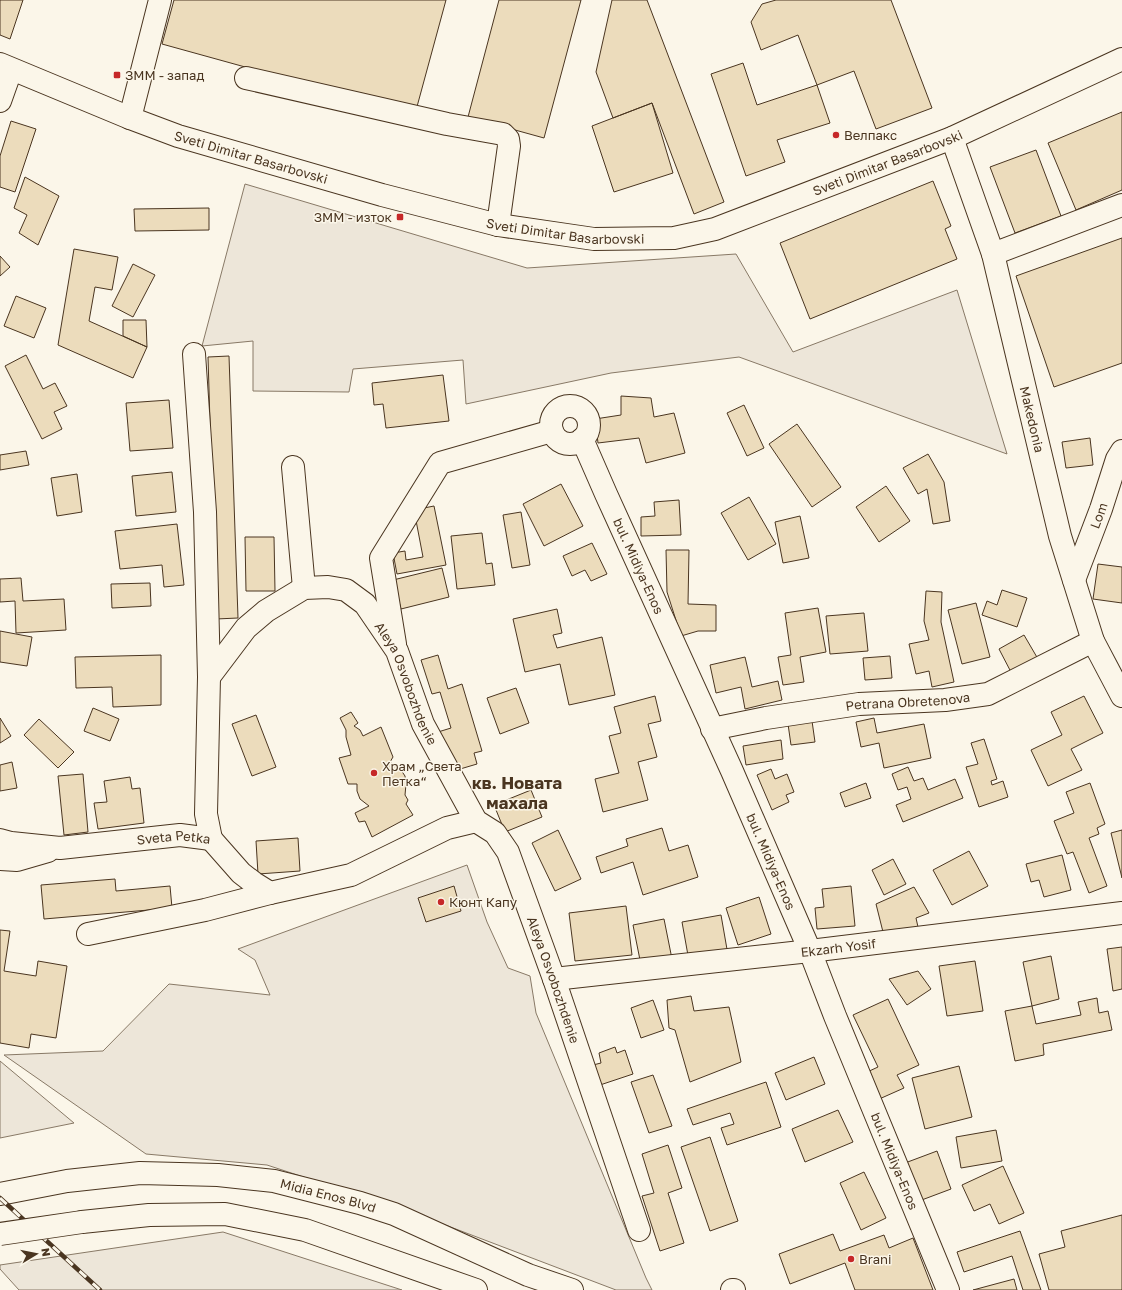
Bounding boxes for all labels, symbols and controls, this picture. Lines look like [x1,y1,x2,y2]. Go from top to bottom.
place label: ЗММ - запад [125,67,204,83]
marker: ЗММ - запад [112,70,122,80]
street label: Sveti Dimitar Basarbovski [810,126,965,199]
street label: Sveti Dimitar Basarbovski [172,127,330,187]
place label: Велпакс [844,127,897,143]
marker: Велпакс [831,130,841,140]
place label: ЗММ - изток [314,209,393,225]
marker: ЗММ - изток [395,212,405,222]
street label: Sveti Dimitar Basarbovski [485,214,644,247]
street label: Makedonia [1017,385,1048,454]
street label: Lom [1086,501,1111,531]
street label: bul. Midiya-Enos [610,515,668,617]
street label: Aleya Osvobozhdenie [371,619,441,748]
street label: Petrana Obretenova [844,689,971,714]
place label: Храм „Света Петка“ [382,758,462,789]
marker: Храм „Света Петка“ [369,768,379,778]
district label: кв. Новата махала [472,772,562,813]
street label: bul. Midiya-Enos [743,811,799,912]
street label: Sveta Petka [136,827,212,848]
place label: Кюнт Капу [449,894,518,910]
marker: Кюнт Капу [436,897,446,907]
street label: Aleya Osvobozhdenie [524,914,583,1045]
street label: Ekzarh Yosif [800,935,877,960]
street label: bul. Midiya-Enos [868,1110,922,1212]
street label: Midia Enos Blvd [279,1175,378,1216]
north arrow [16,1234,56,1274]
text: N [39,1247,53,1257]
place label: Brani [859,1251,891,1267]
marker: Brani [846,1254,856,1264]

